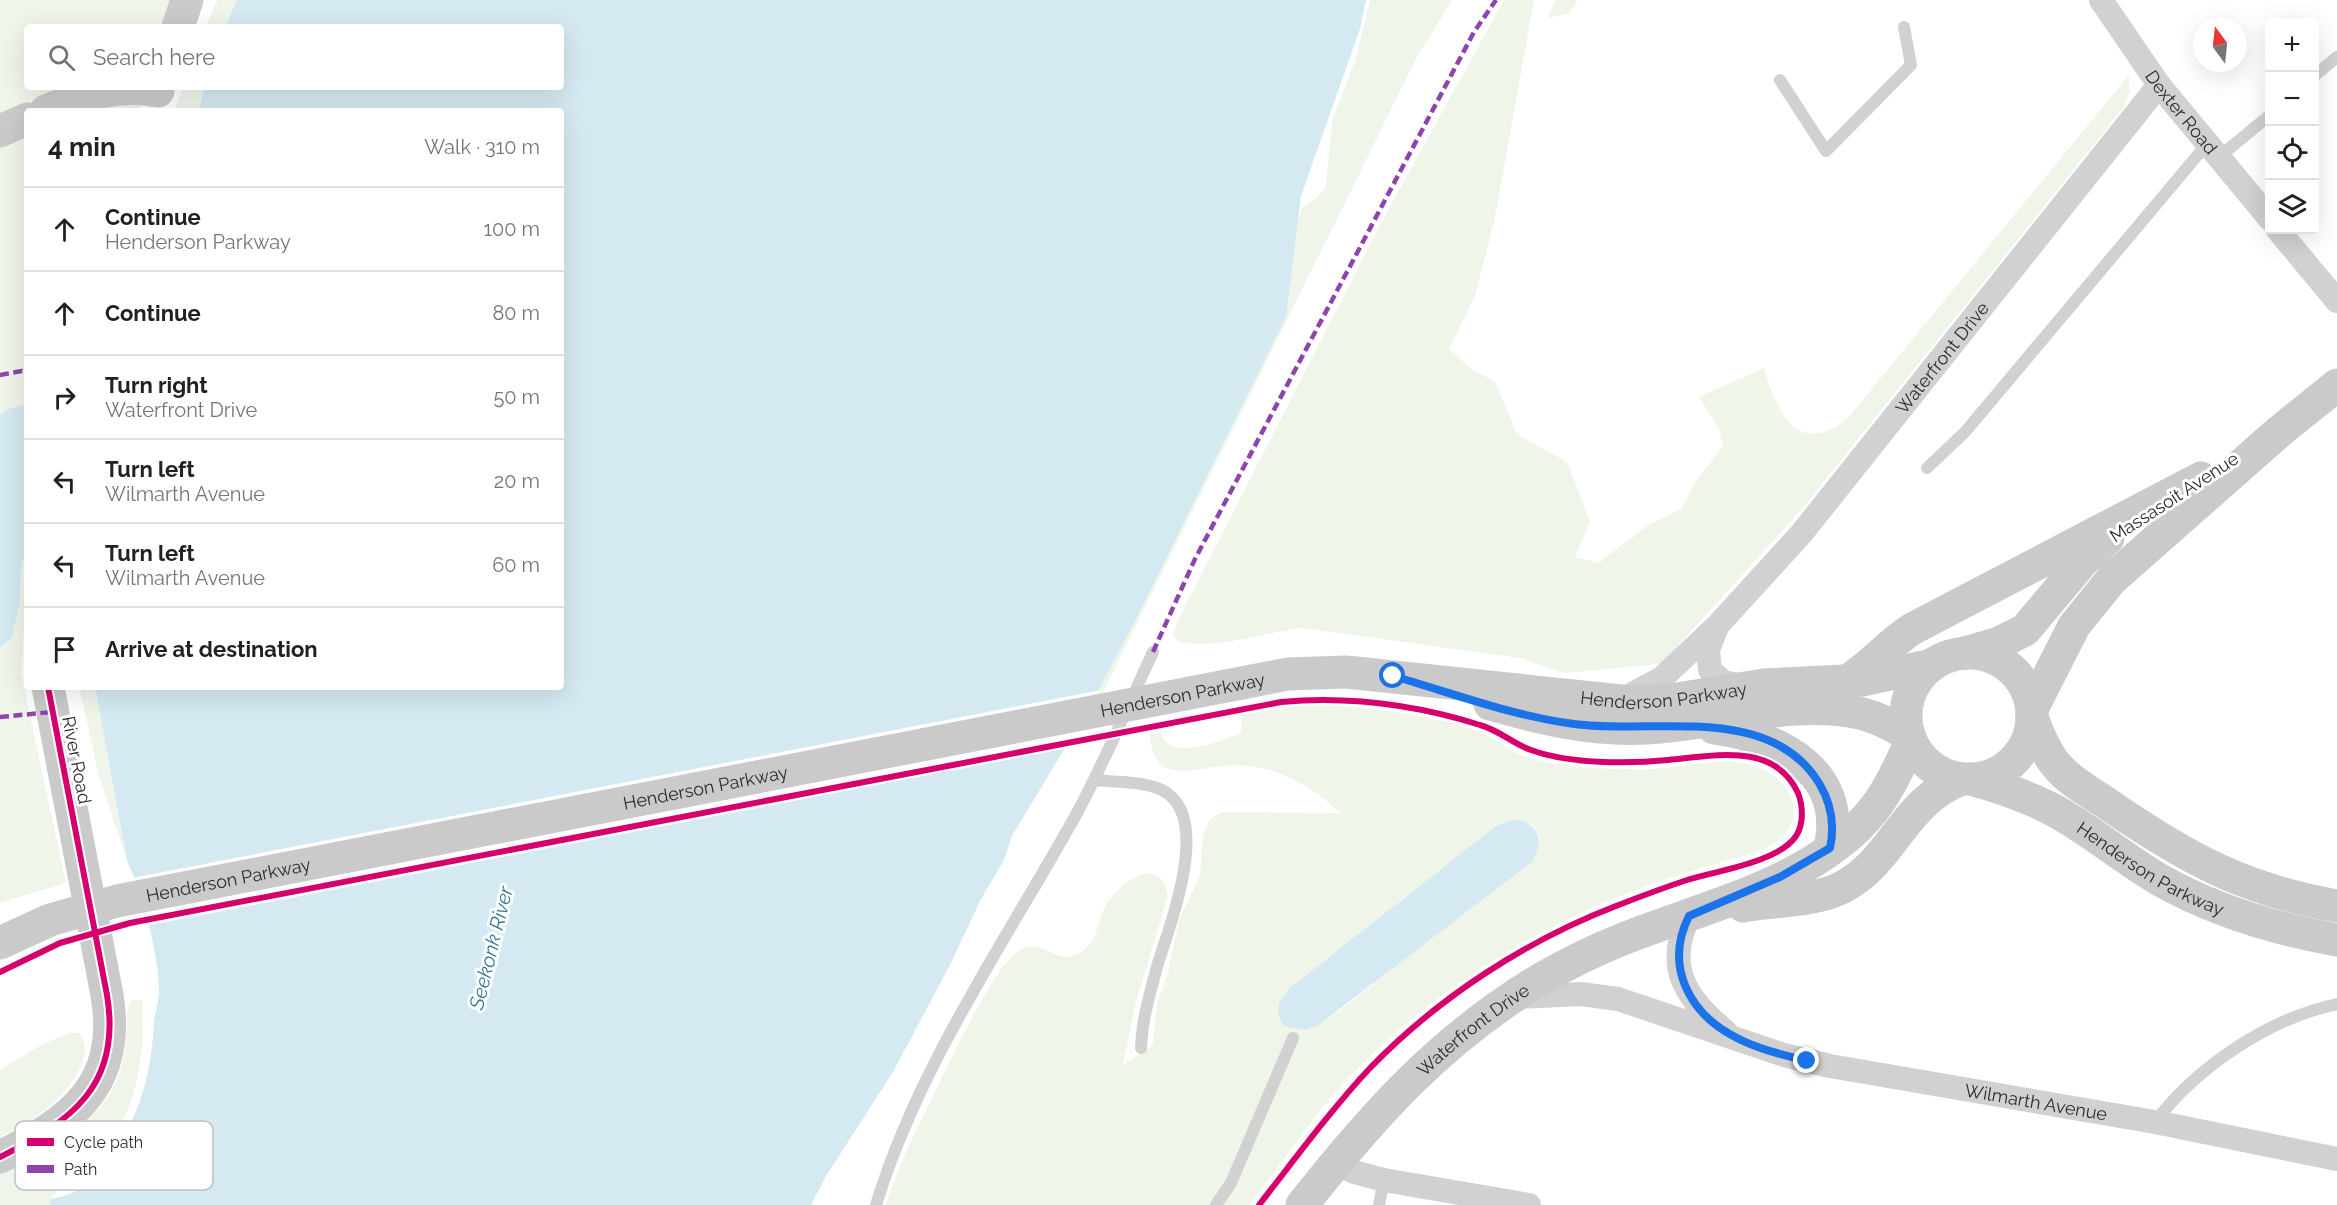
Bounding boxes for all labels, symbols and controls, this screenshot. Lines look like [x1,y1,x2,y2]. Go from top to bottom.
north arrow [2193,18,2247,72]
map controls [2265,18,2319,234]
button: + [2265,18,2319,72]
search box [24,24,564,90]
icon: search [45,41,78,74]
text: Search here [93,44,215,70]
street label: Dexter Road [2141,66,2222,158]
button: − [2265,72,2319,126]
button: locate [2265,126,2319,180]
text: 4 min [48,132,116,162]
text: Walk · 310 m [424,135,540,159]
button: layers [2265,180,2319,234]
text: Continue [105,204,201,230]
icon: ahead [48,213,81,246]
text: 100 m [483,217,540,241]
text: Henderson Parkway [105,230,291,254]
icon: ahead [48,297,81,330]
street label: Waterfront Drive [1891,297,1993,418]
text: Continue [105,300,201,326]
text: 80 m [492,301,540,325]
text: Turn right [105,372,208,398]
icon: right [48,381,81,414]
text: 50 m [493,385,540,409]
text: Waterfront Drive [105,398,257,422]
street label: Massasoit Avenue [2106,447,2243,546]
text: Turn left [105,456,195,482]
icon: left [48,465,81,498]
text: 20 m [494,469,540,493]
text: Wilmarth Avenue [105,482,265,506]
text: Turn left [105,540,195,566]
icon: left [48,549,81,582]
text: 60 m [492,553,540,577]
text: Wilmarth Avenue [105,566,265,590]
icon: arrive [48,633,81,666]
text: Arrive at destination [105,636,318,662]
route start [1379,662,1405,688]
street label: Henderson Parkway [1098,668,1267,721]
street label: Henderson Parkway [1579,677,1748,713]
street label: River Road [58,714,96,806]
street label: Henderson Parkway [621,761,790,813]
street label: Henderson Parkway [2073,817,2227,919]
street label: Henderson Parkway [144,853,313,906]
water label: Seekonk River [464,883,518,1013]
street label: Waterfront Drive [1412,979,1533,1080]
route end [1793,1047,1819,1073]
street label: Wilmarth Avenue [1963,1079,2109,1124]
legend [15,1121,213,1190]
text: Cycle path [64,1133,143,1152]
text: Path [64,1160,97,1179]

